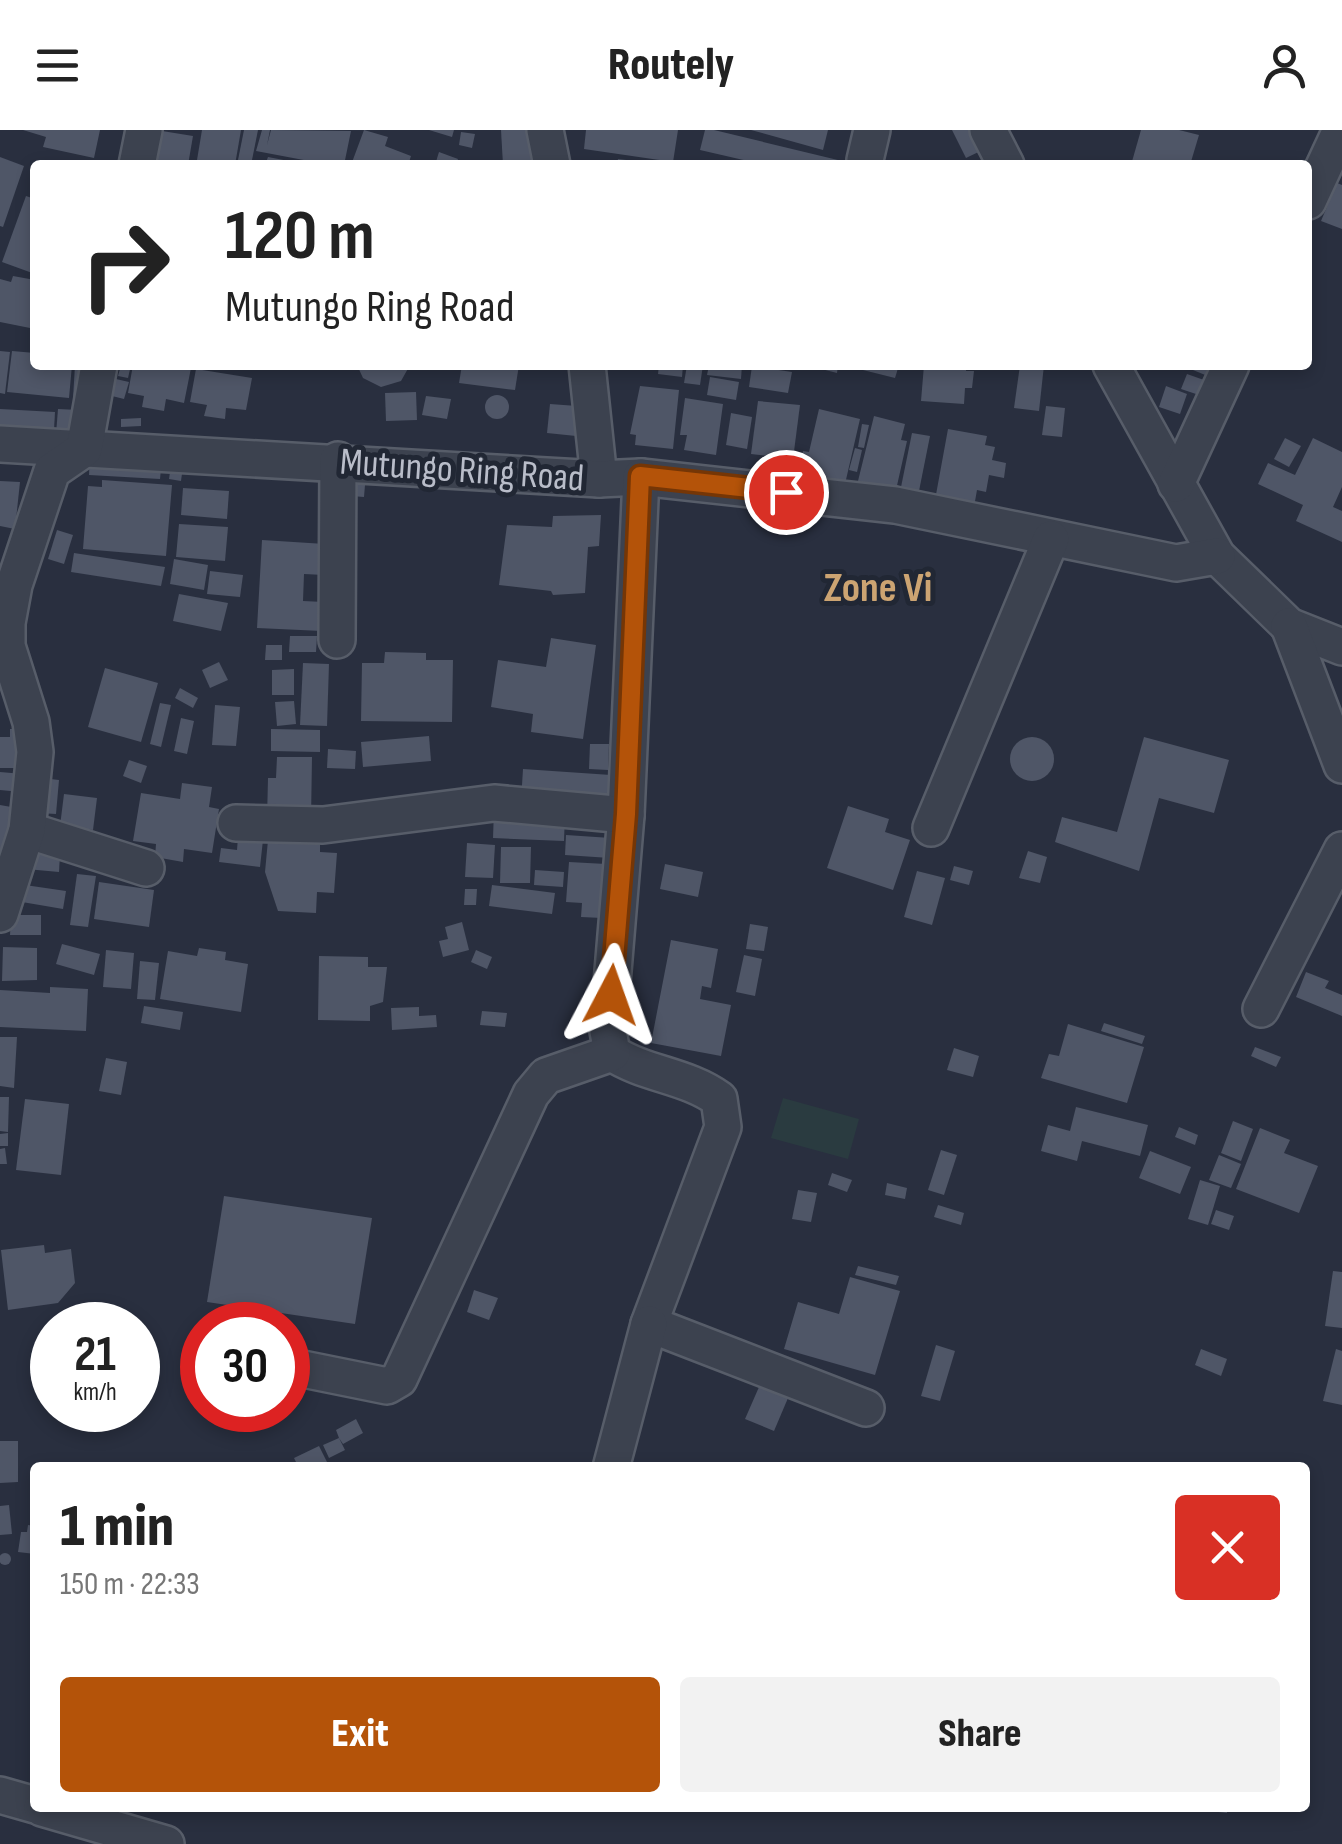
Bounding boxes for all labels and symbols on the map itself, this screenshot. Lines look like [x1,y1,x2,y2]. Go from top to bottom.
street label: Mutungo Ring Road [338,440,585,501]
pin [744,450,829,535]
district label: Zone Vi [824,563,932,614]
position arrow [559,943,663,1047]
speed limit sign: 30 [180,1302,310,1432]

